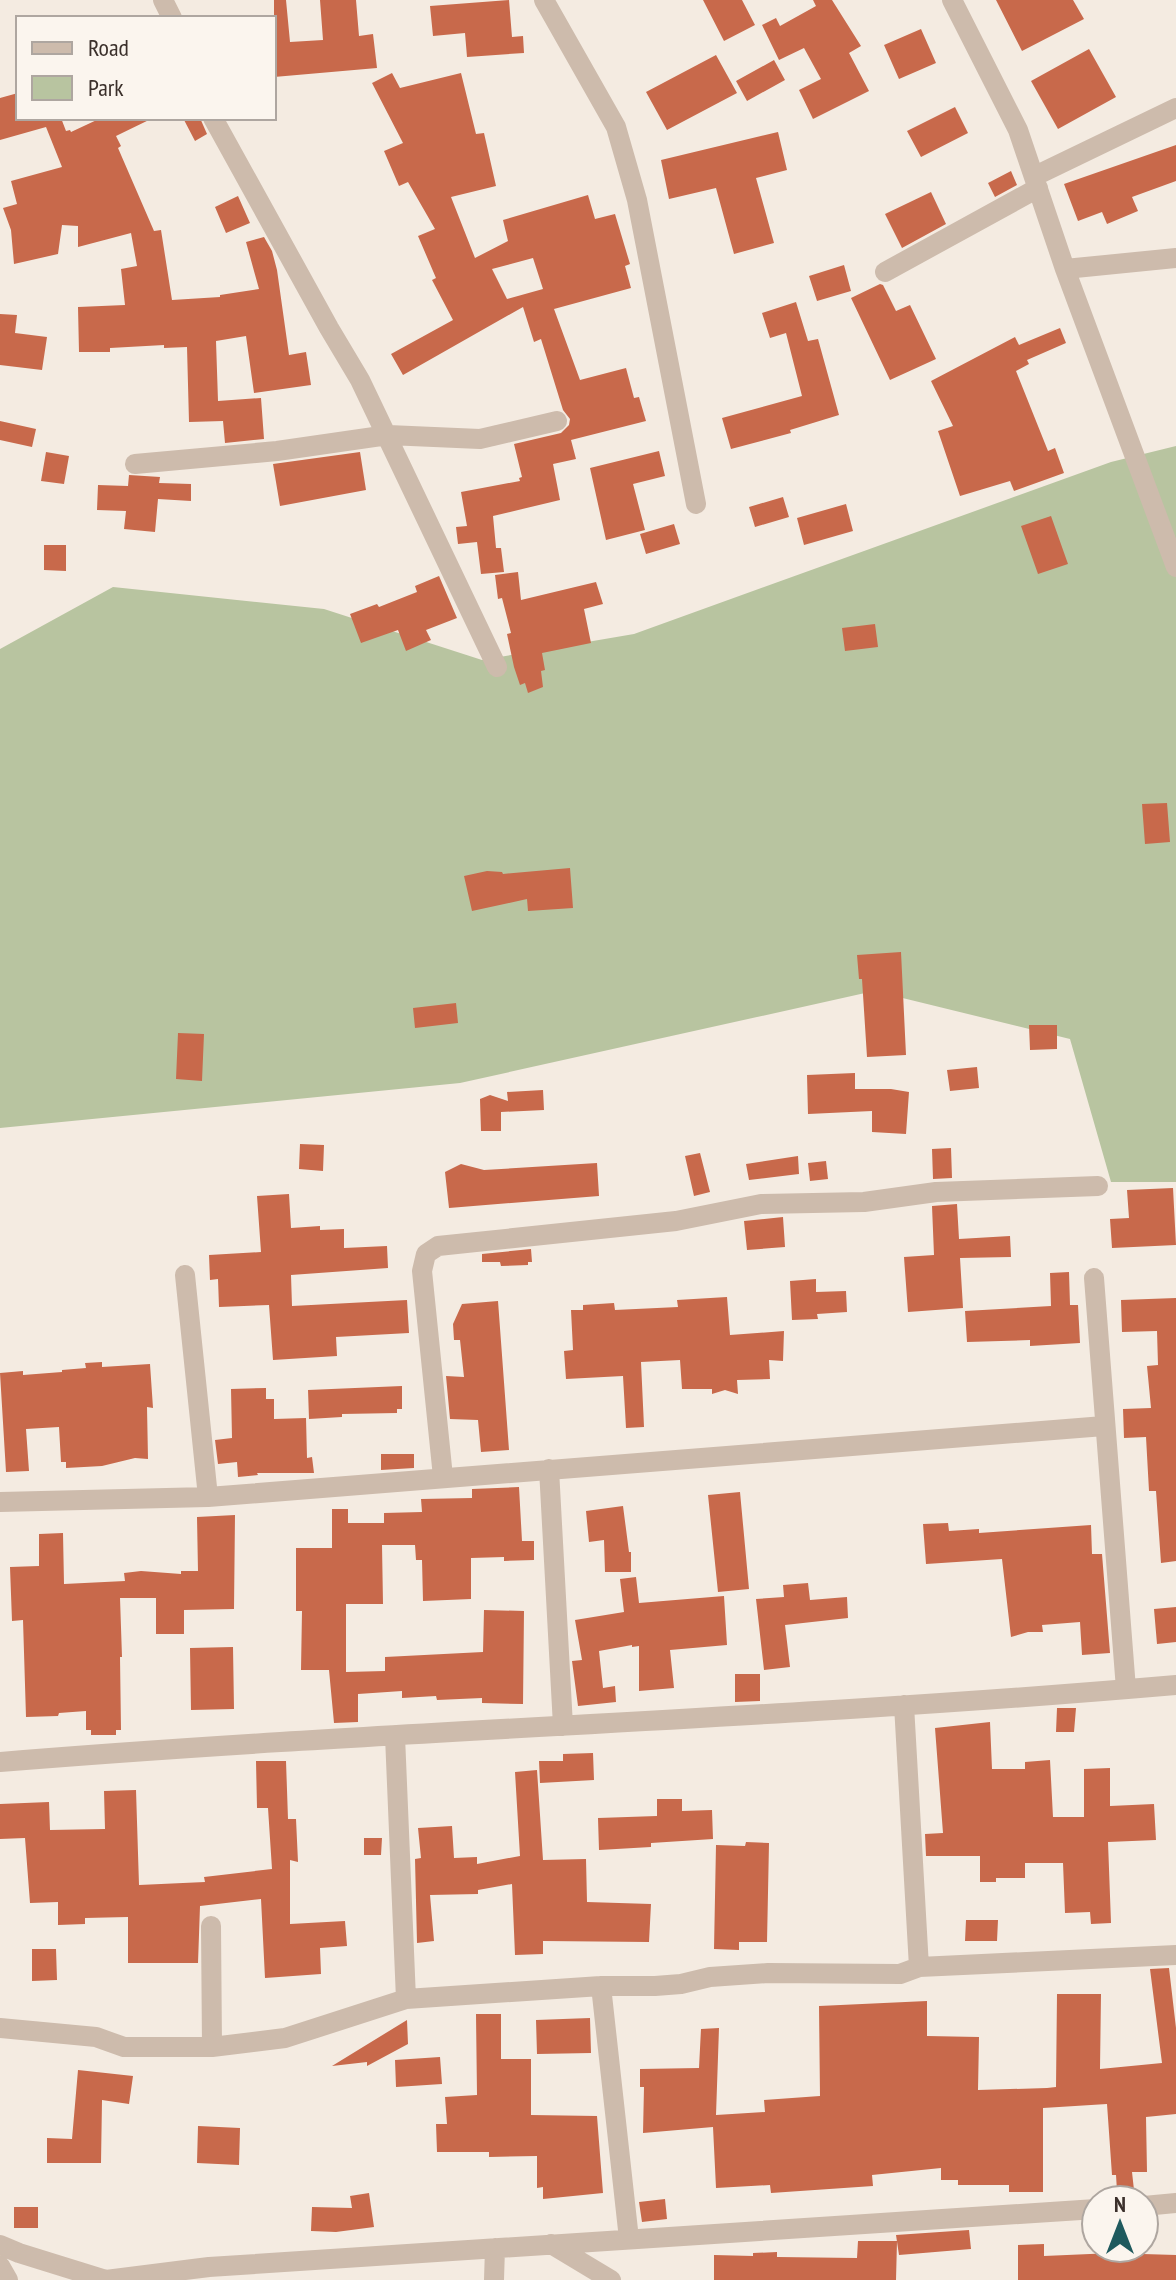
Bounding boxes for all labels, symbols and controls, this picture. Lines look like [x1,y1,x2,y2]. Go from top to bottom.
legend [16,16,276,120]
text: Road [88,32,129,63]
text: Park [88,72,124,103]
north arrow [1080,2184,1160,2264]
text: N [1114,2190,1126,2218]

